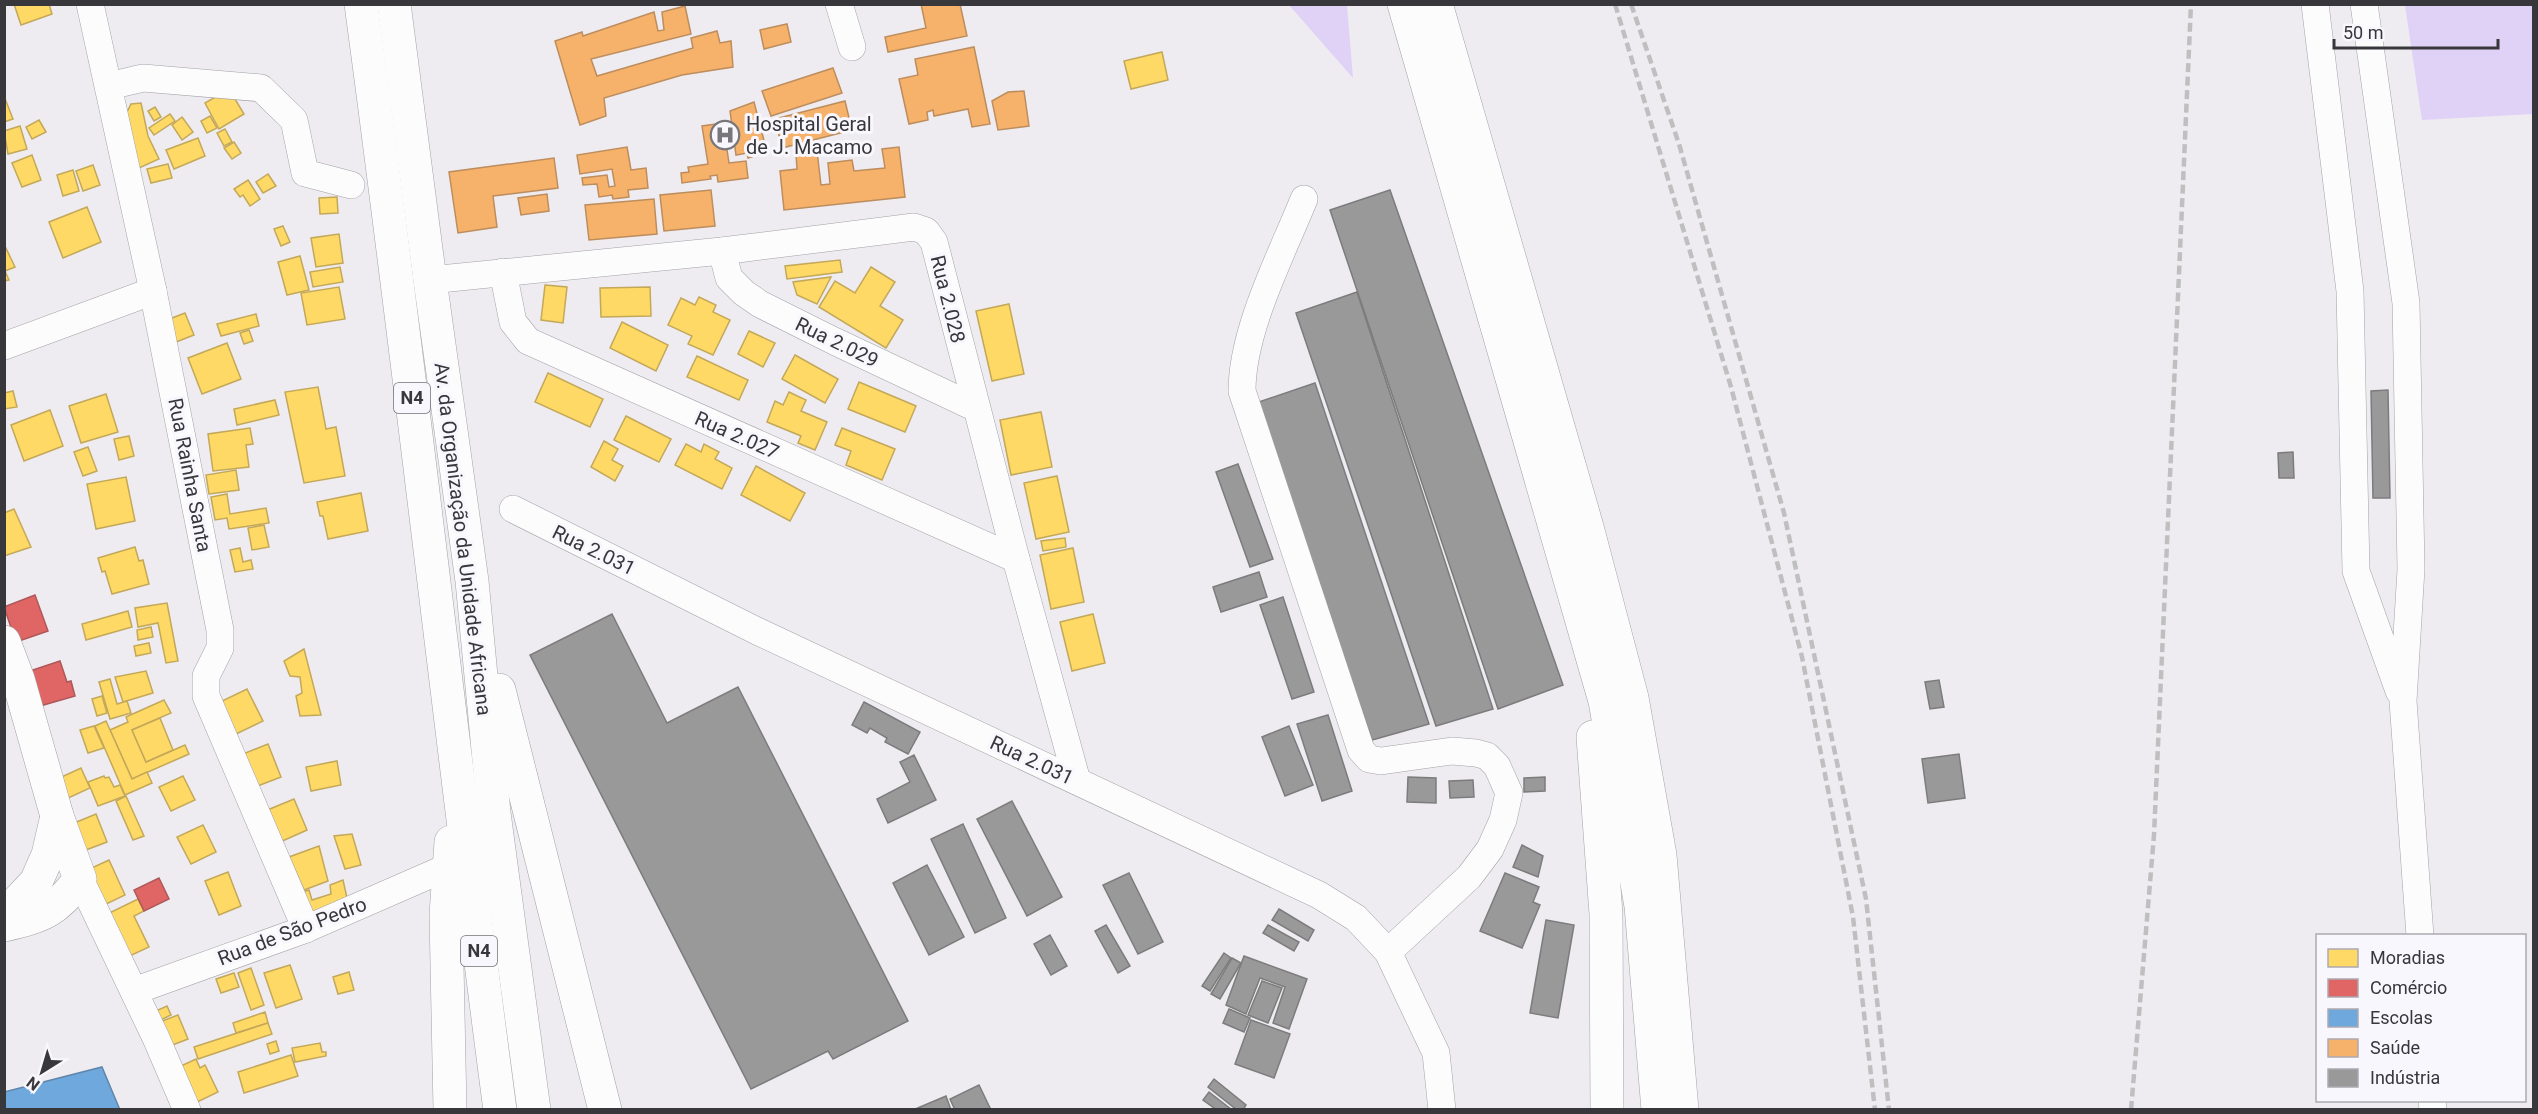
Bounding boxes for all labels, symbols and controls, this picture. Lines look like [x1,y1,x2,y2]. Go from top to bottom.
scale bar [2334,12,2498,50]
text: 50 m [2343,22,2383,43]
place label: Hospital Geral de J. Macamo [746,112,873,159]
hospital icon: Hospital Geral de J. Macamo [709,119,741,151]
street label: Rua 2.028 [926,253,970,345]
street label: Rua 2.029 [792,312,882,372]
street label: Av. da Organização da Unidade Africana [429,361,497,717]
road number: N4 [394,383,430,413]
street label: Rua Rainha Santa [163,396,217,554]
street label: Rua 2.027 [691,406,783,464]
street label: Rua 2.031 [549,520,639,580]
street label: Rua 2.031 [986,730,1078,790]
street label: Rua de São Pedro [214,892,370,970]
legend [2316,934,2526,1102]
road number: N4 [461,936,497,966]
text: Moradias [2370,947,2445,968]
text: Comércio [2370,977,2447,998]
text: Escolas [2370,1007,2433,1028]
text: Saúde [2370,1037,2420,1058]
north arrow [12,1042,72,1102]
text: Indústria [2370,1067,2440,1088]
text: N [23,1073,44,1095]

